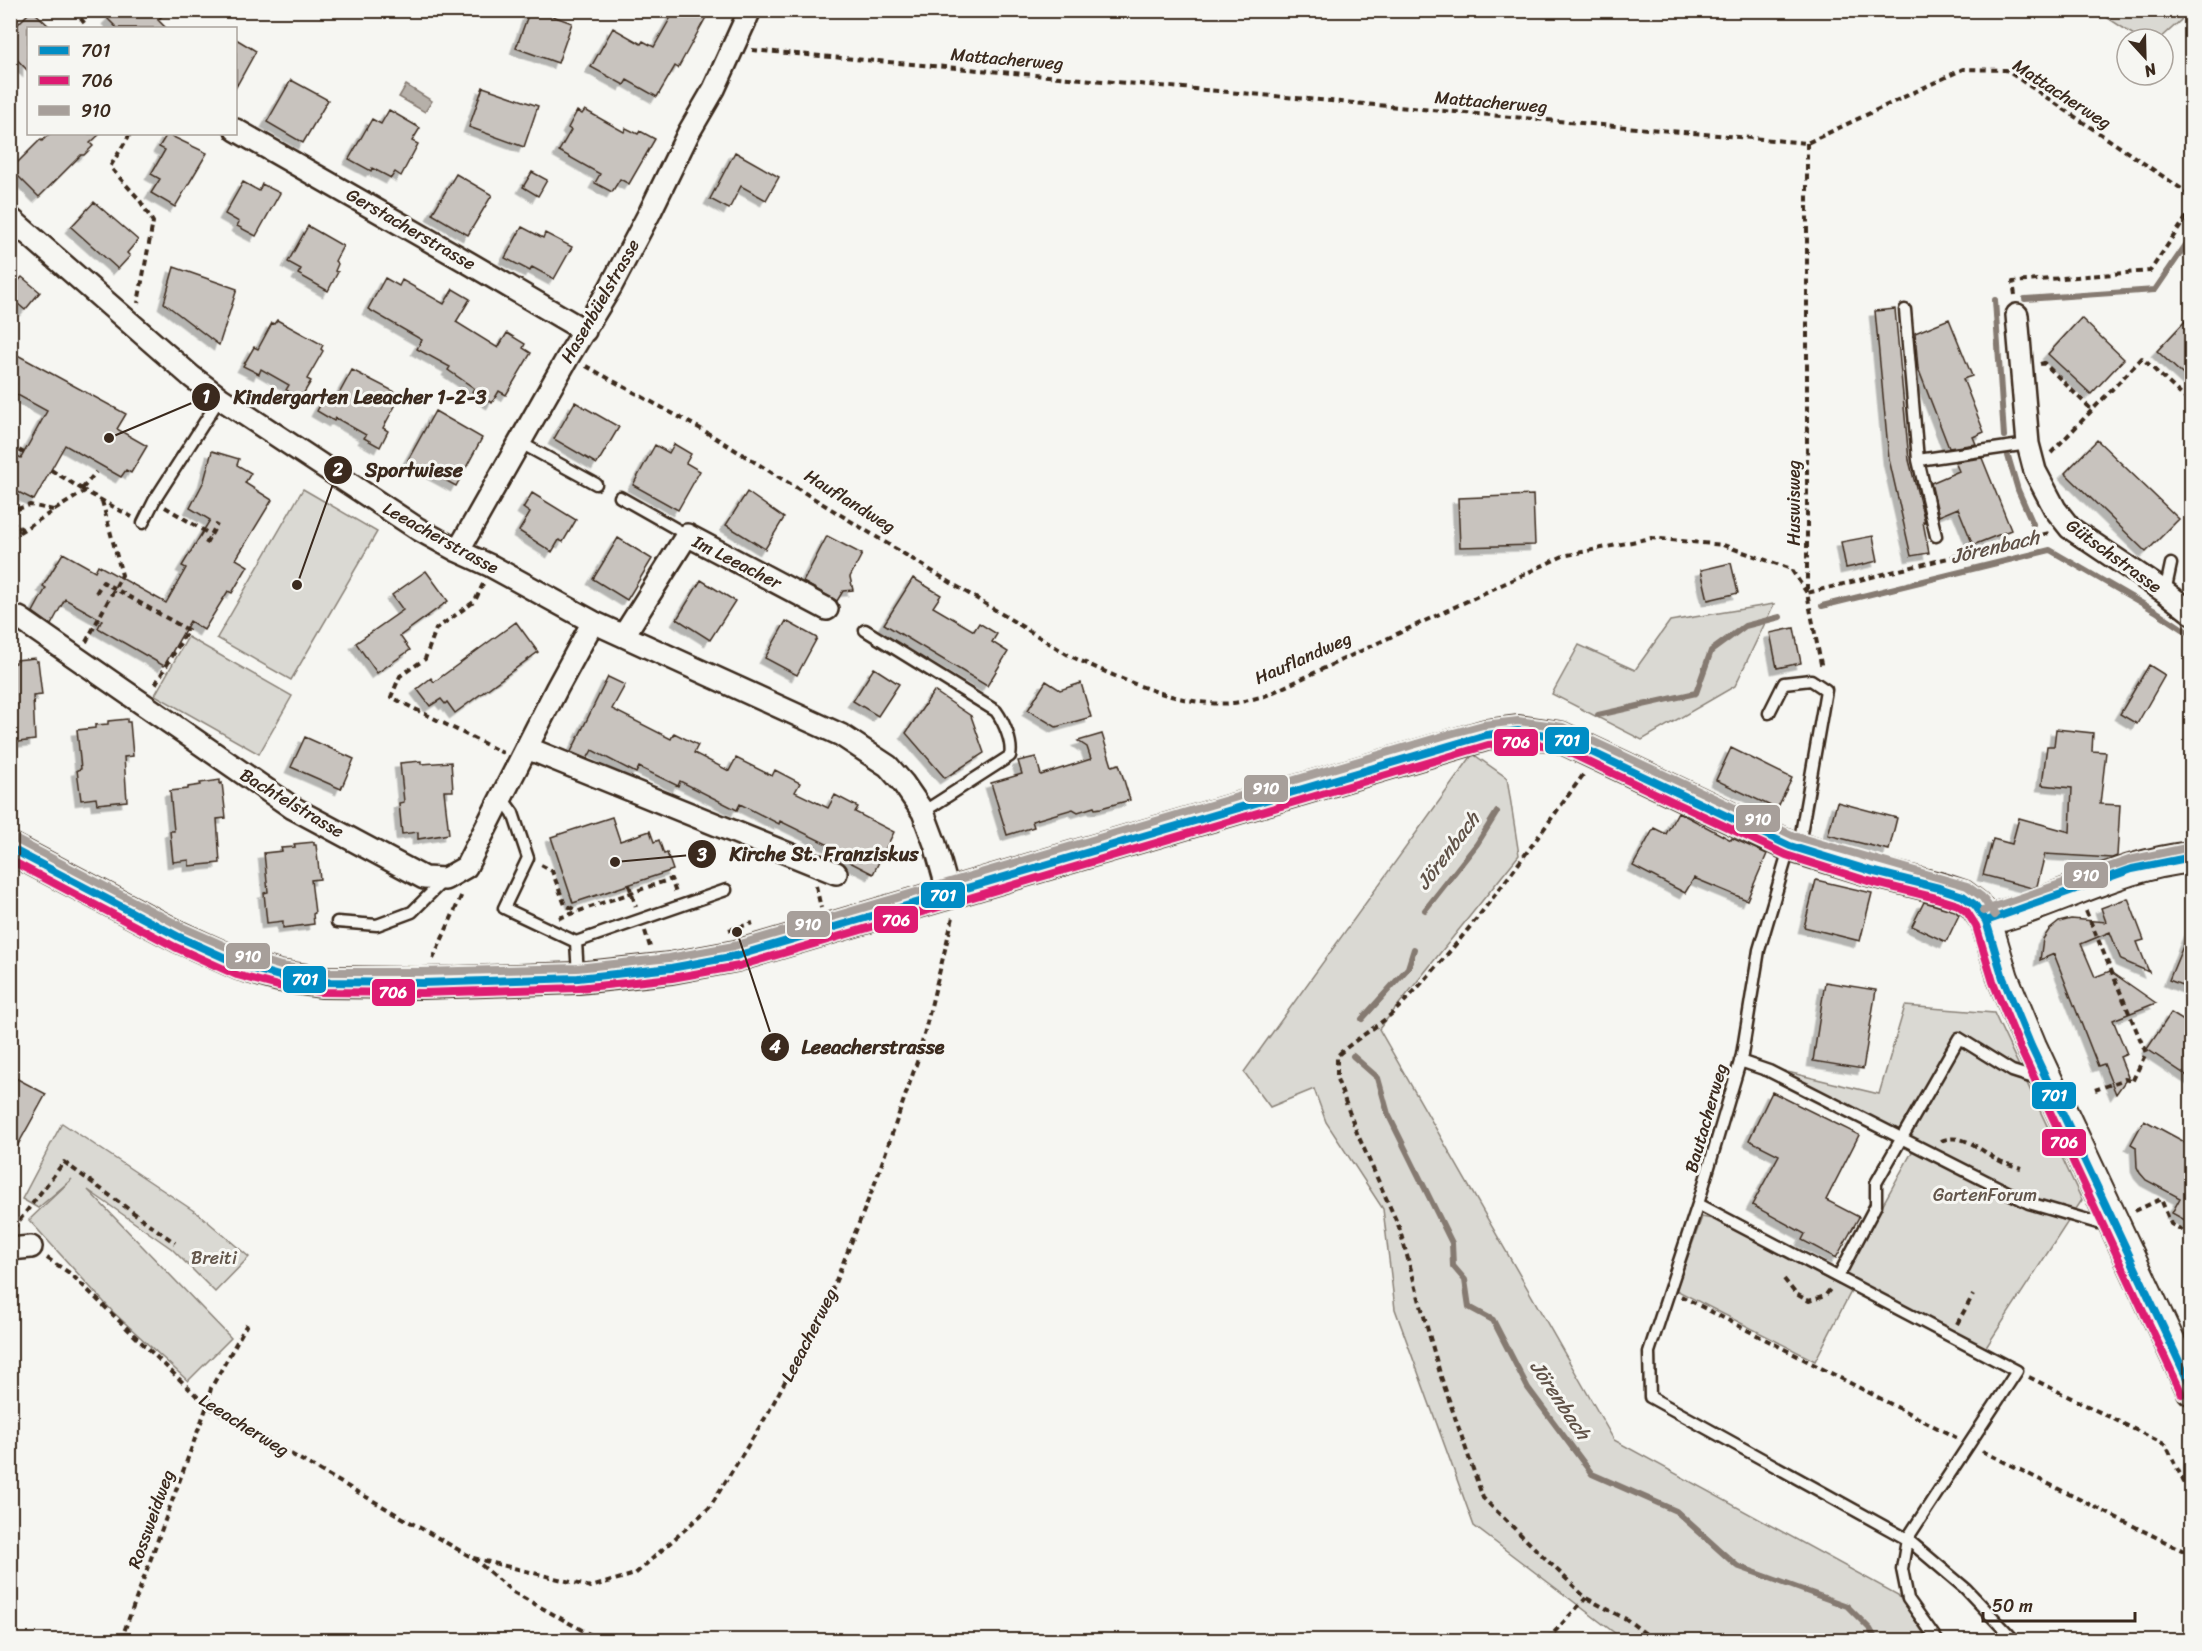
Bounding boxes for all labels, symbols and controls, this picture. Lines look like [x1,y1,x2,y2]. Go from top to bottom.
legend [27,27,237,135]
north arrow [2115,27,2175,87]
text: 701 [81,35,111,67]
street label: Mattacherweg [949,38,1065,80]
street label: Mattacherweg [2006,50,2118,138]
text: N [2139,55,2162,86]
text: 706 [81,65,113,97]
street label: Mattacherweg [1433,81,1549,123]
text: 910 [81,95,111,127]
street label: Gerstacherstrasse [340,179,482,279]
street label: Hasenbüelstrasse [551,233,649,369]
callout: Kindergarten Leeacher 1-2-3 [191,378,499,416]
text: Kindergarten Leeacher 1-2-3 [232,380,487,415]
text: 1 [202,381,210,413]
callout: Sportwiese [323,451,475,489]
text: Sportwiese [364,453,464,488]
text: 2 [332,454,344,486]
street label: Hauflandweg [798,460,902,542]
street label: Huswisweg [1778,460,1810,546]
street label: Leeacherstrasse [377,493,505,583]
street label: Gütschstrasse [2059,510,2169,602]
water label: Jörenbach [1947,519,2045,574]
street label: Im Leeacher [686,525,789,599]
street label: Hauflandweg [1249,622,1357,694]
line badge: 701 [1544,726,1590,755]
text: 701 [1554,726,1580,755]
line badge: 706 [1493,728,1539,757]
text: 706 [1502,728,1530,757]
street label: Bachtelstrasse [233,759,351,847]
line badge: 910 [1243,774,1289,803]
text: 910 [1253,774,1279,803]
water label: Jörenbach [1407,803,1491,897]
line badge: 910 [1735,804,1781,833]
text: 910 [1745,805,1771,834]
callout: Kirche St. Franziskus [687,835,930,873]
text: Kirche St. Franziskus [728,837,919,872]
text: 3 [696,839,707,871]
line badge: 910 [2063,861,2109,889]
text: 910 [2073,861,2099,890]
line badge: 701 [920,881,966,909]
text: 701 [930,881,956,910]
line badge: 706 [873,905,919,934]
text: 706 [882,906,910,935]
line badge: 910 [786,910,831,938]
text: 910 [795,910,821,939]
line badge: 910 [225,942,271,970]
text: 910 [235,942,261,971]
line badge: 701 [282,965,327,994]
text: 701 [292,965,318,994]
line badge: 706 [371,978,416,1007]
text: 706 [379,978,407,1007]
callout: Leeacherstrasse [760,1028,957,1066]
text: Leeacherstrasse [802,1030,945,1065]
text: 4 [768,1031,781,1063]
street label: Bautacherweg [1675,1059,1737,1177]
line badge: 701 [2031,1081,2077,1110]
text: 701 [2041,1081,2067,1110]
line badge: 706 [2041,1128,2087,1157]
text: 706 [2050,1128,2078,1157]
park label: GartenForum [1933,1179,2037,1211]
park label: Breiti [191,1242,238,1274]
street label: Leeacherweg [772,1282,846,1388]
water label: Jörenbach [1520,1353,1601,1449]
street label: Leeacherweg [192,1384,296,1466]
street label: Rossweidweg [118,1465,184,1573]
scale bar [1983,1585,2134,1623]
text: 50 m [1992,1590,2033,1622]

